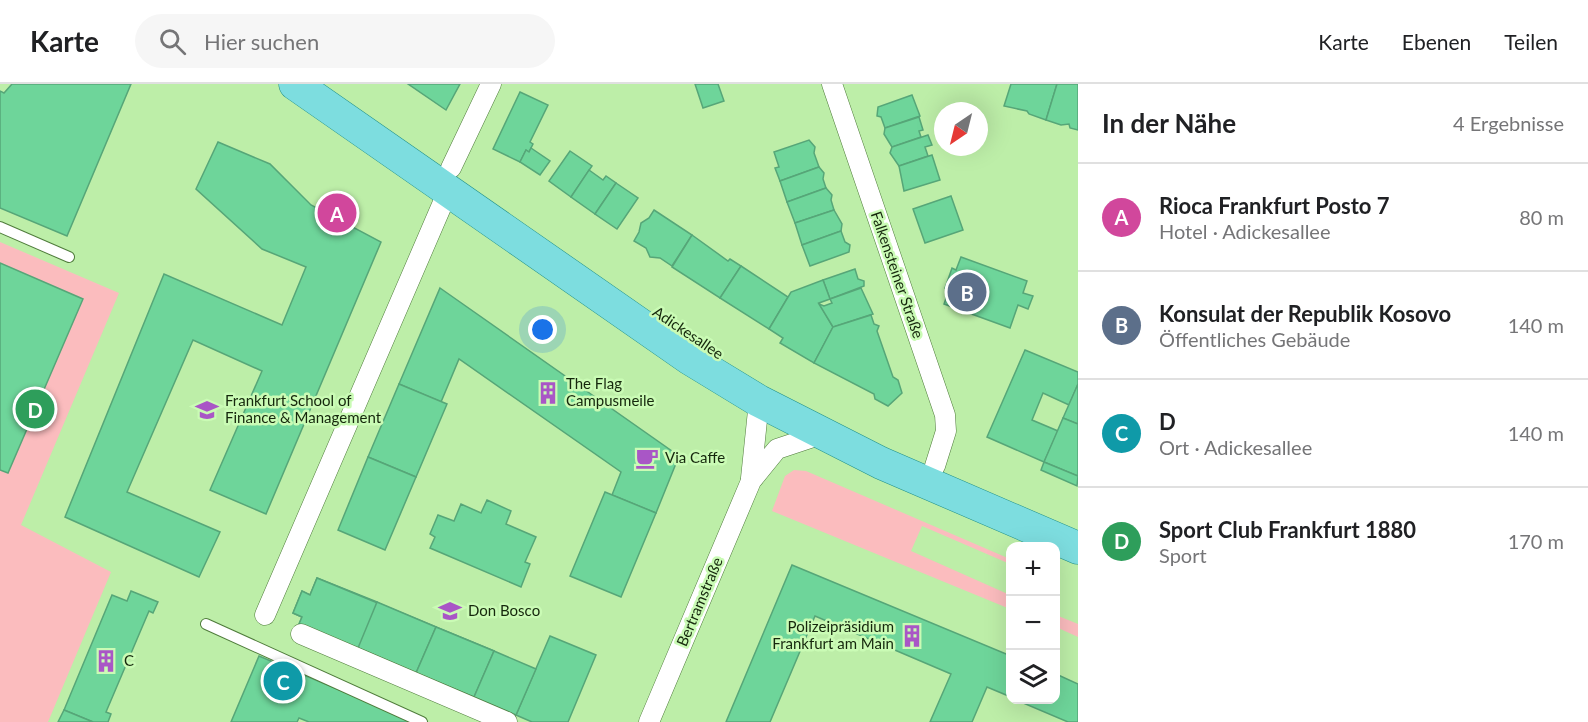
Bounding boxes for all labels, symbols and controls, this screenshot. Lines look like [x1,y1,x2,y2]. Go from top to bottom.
search box [135,14,555,68]
text: Karte [30,24,99,58]
icon: search [156,25,189,58]
text: Hier suchen [204,28,319,55]
text: Karte [1318,29,1369,54]
text: Ebenen [1402,29,1471,54]
text: Teilen [1504,29,1558,54]
north arrow [934,102,988,156]
text: In der Nähe [1102,107,1236,139]
text: 4 Ergebnisse [1453,111,1564,135]
pin: A [318,190,356,236]
text: Rioca Frankfurt Posto 7 [1159,192,1390,219]
text: A [1115,205,1128,229]
text: 80 m [1519,205,1564,229]
street label: Falkensteiner Straße [868,209,928,341]
text: Hotel · Adickesallee [1159,219,1330,243]
pin: B [948,270,986,314]
text: Konsulat der Republik Kosovo [1159,300,1451,327]
street label: Adickesallee [650,302,727,362]
text: B [1115,313,1128,337]
text: 140 m [1508,313,1564,337]
your location [528,315,557,344]
text: Öffentliches Gebäude [1159,327,1350,351]
place label: The Flag Campusmeile [566,374,654,409]
building icon: The Flag Campusmeile [535,380,561,406]
pin: D [15,386,54,432]
place label: Frankfurt School of Finance & Management [225,391,382,426]
school or university icon: Frankfurt School of Finance & Management [194,397,220,423]
text: D [1159,408,1176,435]
text: C [1115,421,1128,445]
text: 140 m [1508,421,1564,445]
text: Ort · Adickesallee [1159,435,1312,459]
cafe icon: Via Caffe [634,445,660,471]
place label: Via Caffe [665,448,725,466]
text: Sport Club Frankfurt 1880 [1159,516,1416,543]
text: D [1114,529,1129,553]
text: 170 m [1508,529,1564,553]
map controls [1006,542,1060,704]
button: + [1006,542,1060,596]
text: Sport [1159,543,1207,567]
street label: Bertramstraße [672,554,726,649]
button: − [1006,596,1060,650]
school or university icon: Don Bosco [437,598,463,624]
place label: Don Bosco [468,601,540,619]
place label: Polizeipräsidium Frankfurt am Main [772,617,894,652]
building icon: Polizeipräsidium Frankfurt am Main [899,623,925,649]
building icon: C [93,648,119,674]
button: layers [1006,650,1060,704]
place label: C [124,651,134,669]
pin: C [264,658,302,704]

